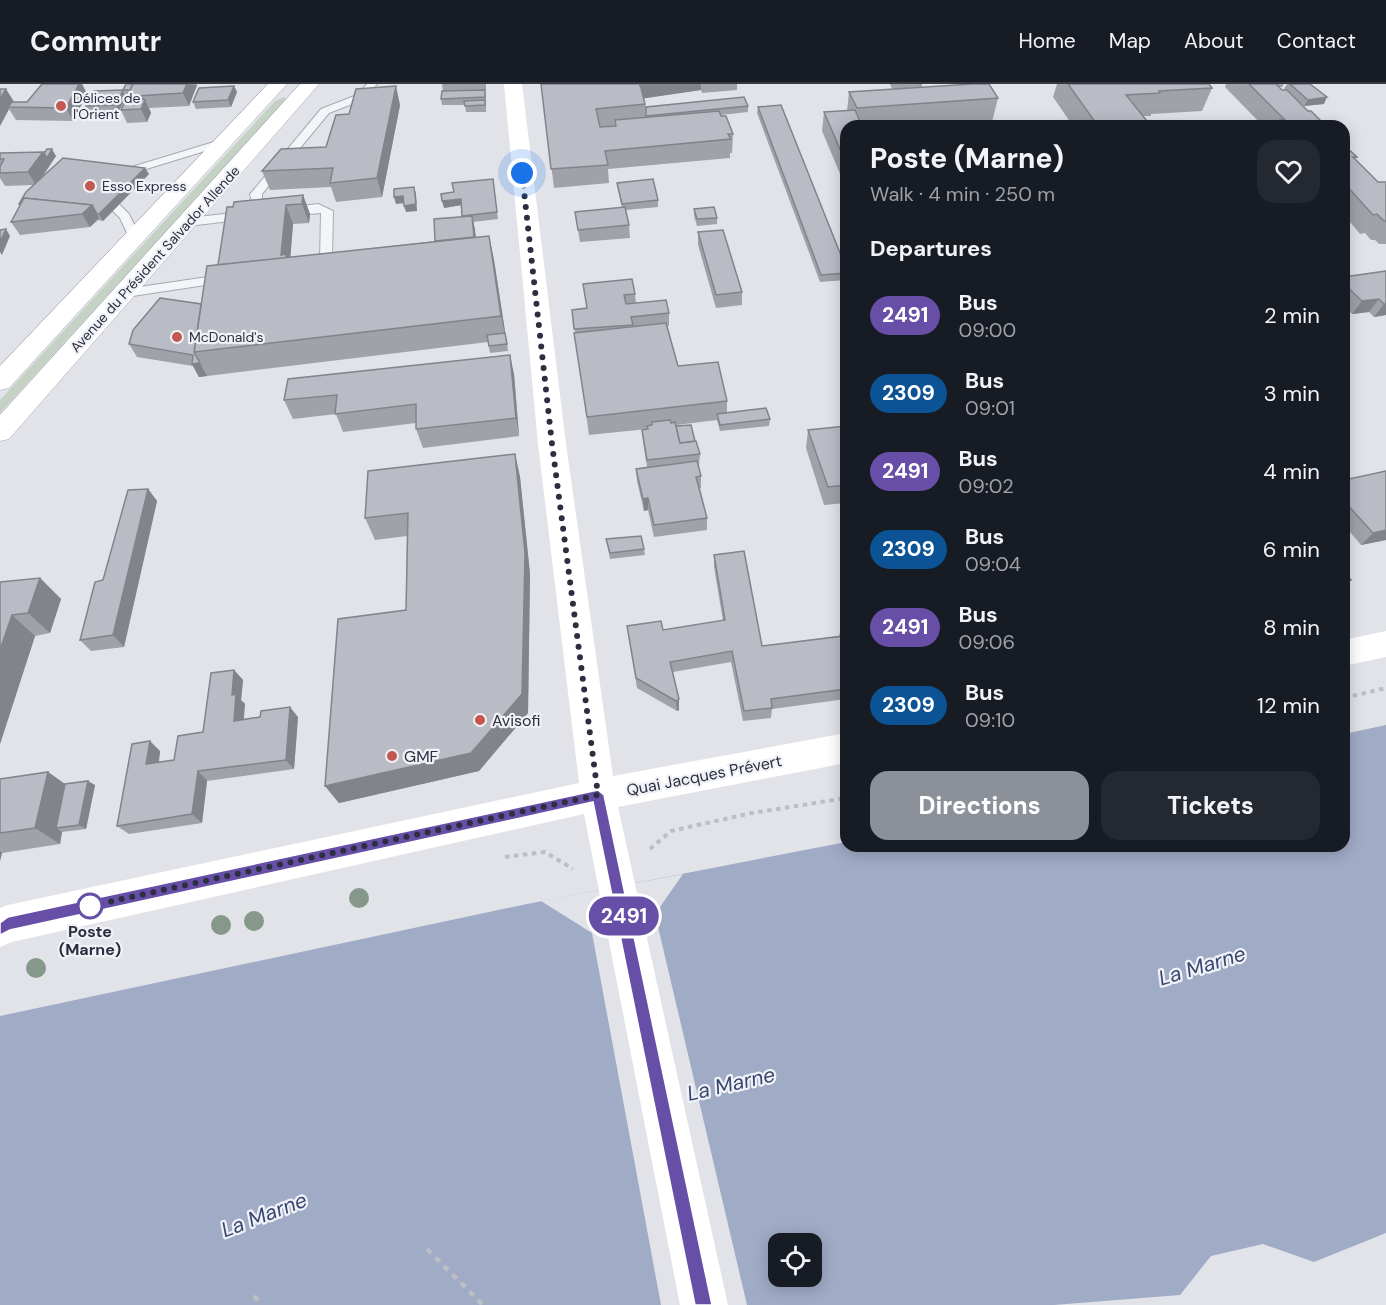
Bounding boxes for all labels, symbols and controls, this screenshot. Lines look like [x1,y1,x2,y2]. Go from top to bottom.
text: Commutr [30,23,161,60]
text: Home [1018,27,1076,55]
text: Map [1109,27,1151,55]
text: About [1184,27,1244,55]
text: Contact [1277,27,1356,55]
place label: Délices de l'Orient [73,89,141,123]
marker: Délices de l'Orient [54,99,68,113]
text: Poste (Marne) [870,140,1064,177]
button: heart [1257,140,1320,203]
your location [507,158,537,188]
street label: Avenue du Président Salvador Allende [66,162,244,356]
place label: Esso Express [102,177,187,195]
marker: Esso Express [83,179,97,193]
text: Walk · 4 min · 250 m [870,181,1055,207]
text: Departures [870,234,992,263]
text: Bus [958,288,998,317]
text: 2491 [882,301,928,329]
text: 2 min [1264,301,1320,330]
text: 09:00 [958,317,1016,343]
place label: McDonald's [189,328,264,346]
marker: McDonald's [170,330,184,344]
text: Bus [965,366,1004,395]
text: 2309 [882,379,935,407]
text: 3 min [1264,379,1320,408]
text: 09:01 [965,395,1015,421]
text: Bus [958,444,998,473]
text: 2491 [882,457,928,485]
text: 4 min [1263,457,1320,486]
text: 09:02 [958,473,1014,499]
text: Bus [965,522,1004,551]
text: 2309 [882,535,935,563]
text: 6 min [1263,535,1320,564]
text: 09:04 [965,551,1021,577]
text: Bus [958,600,998,629]
text: 2491 [882,613,928,641]
text: 8 min [1263,613,1320,642]
text: 09:06 [958,629,1015,655]
text: Bus [965,678,1004,707]
text: 2309 [882,691,935,719]
text: 12 min [1257,691,1320,720]
text: 09:10 [965,707,1015,733]
place label: Avisofi [492,710,541,731]
marker: Avisofi [473,713,487,727]
place label: GMF [404,746,439,767]
marker: GMF [385,749,399,763]
street label: Quai Jacques Prévert [625,750,784,801]
button: Directions [870,771,1089,840]
button: Tickets [1101,771,1320,840]
marker: Poste (Marne) [77,893,103,919]
line badge: 2491 [582,896,666,936]
text: 2491 [601,902,647,930]
place label: Poste (Marne) [59,921,121,960]
water label: La Marne [1155,939,1249,993]
water label: La Marne [684,1060,778,1108]
water label: La Marne [217,1186,311,1244]
map controls [768,1233,822,1287]
button: locate [768,1233,822,1287]

